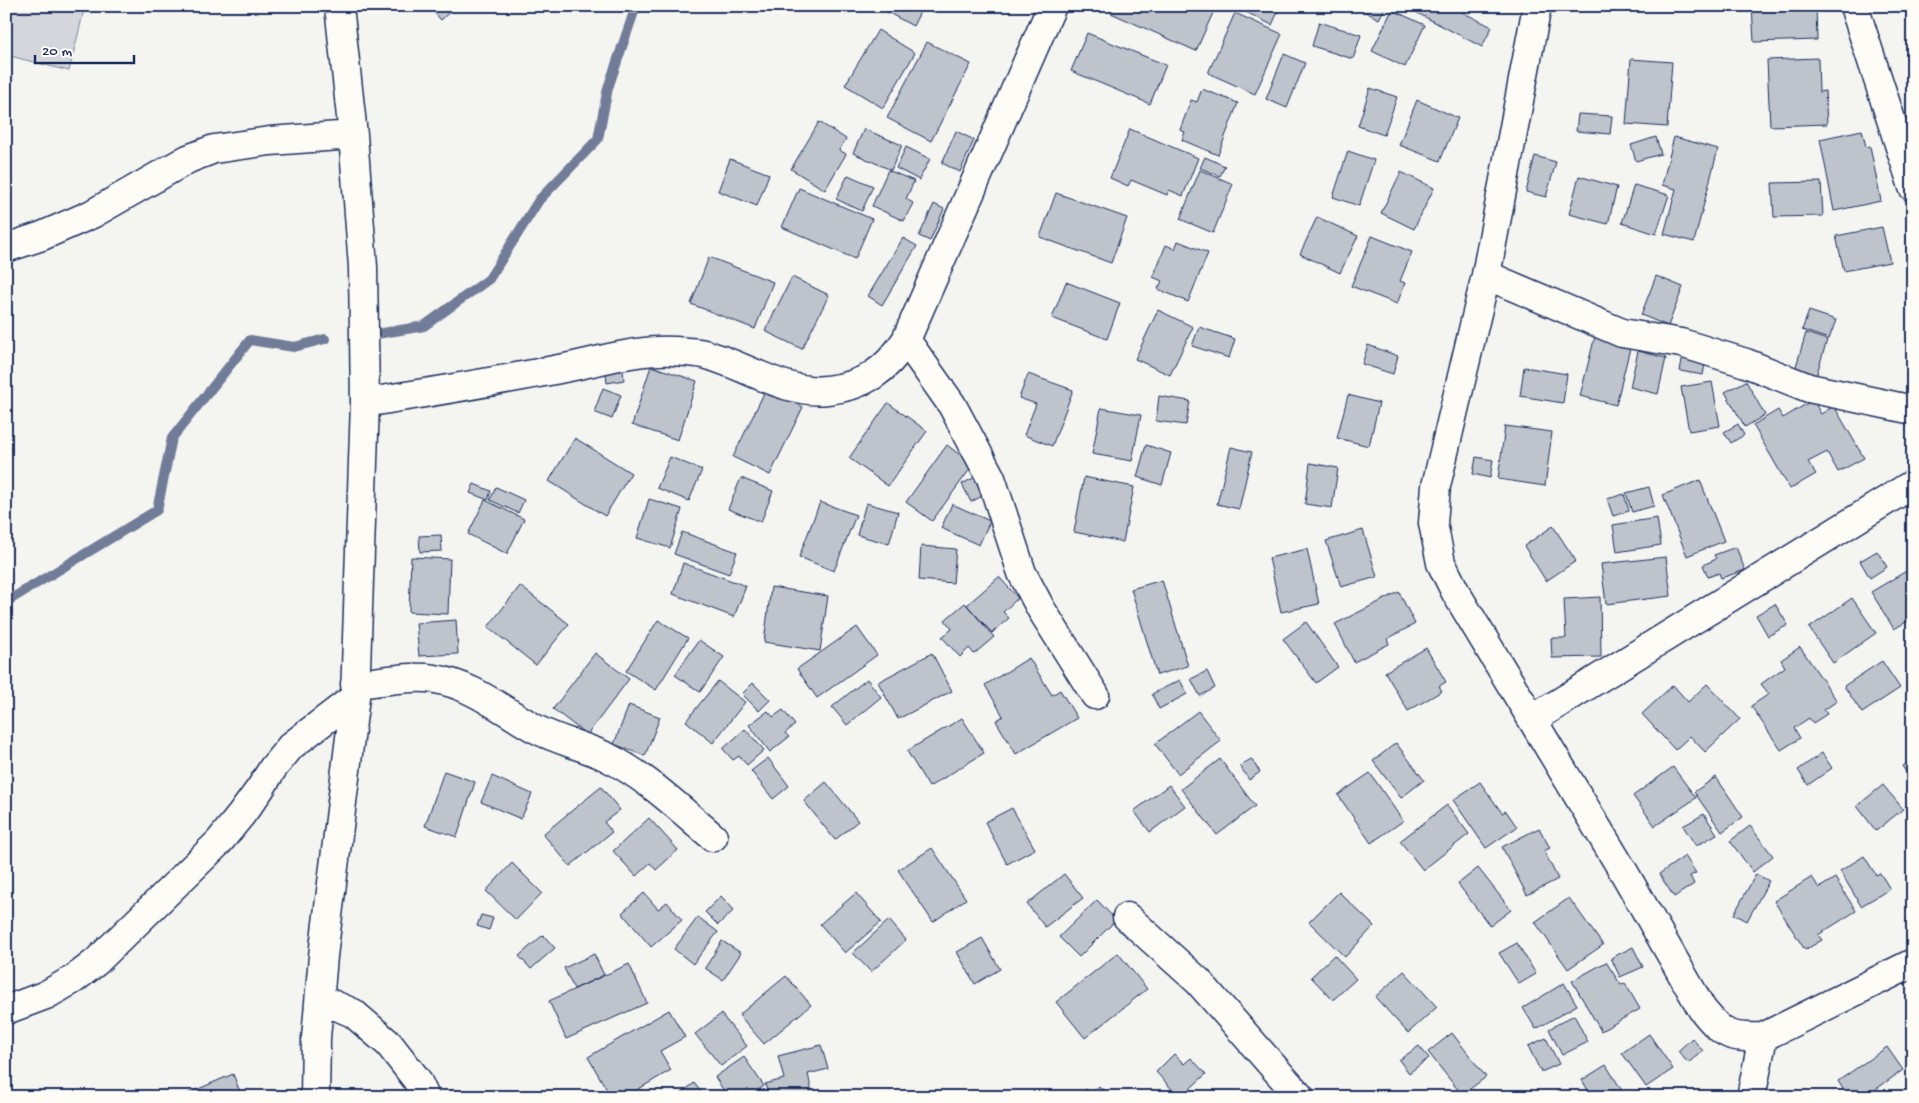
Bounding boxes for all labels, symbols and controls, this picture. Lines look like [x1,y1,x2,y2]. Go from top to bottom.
scale bar [35,32,134,64]
text: 20 m [42,43,72,61]

